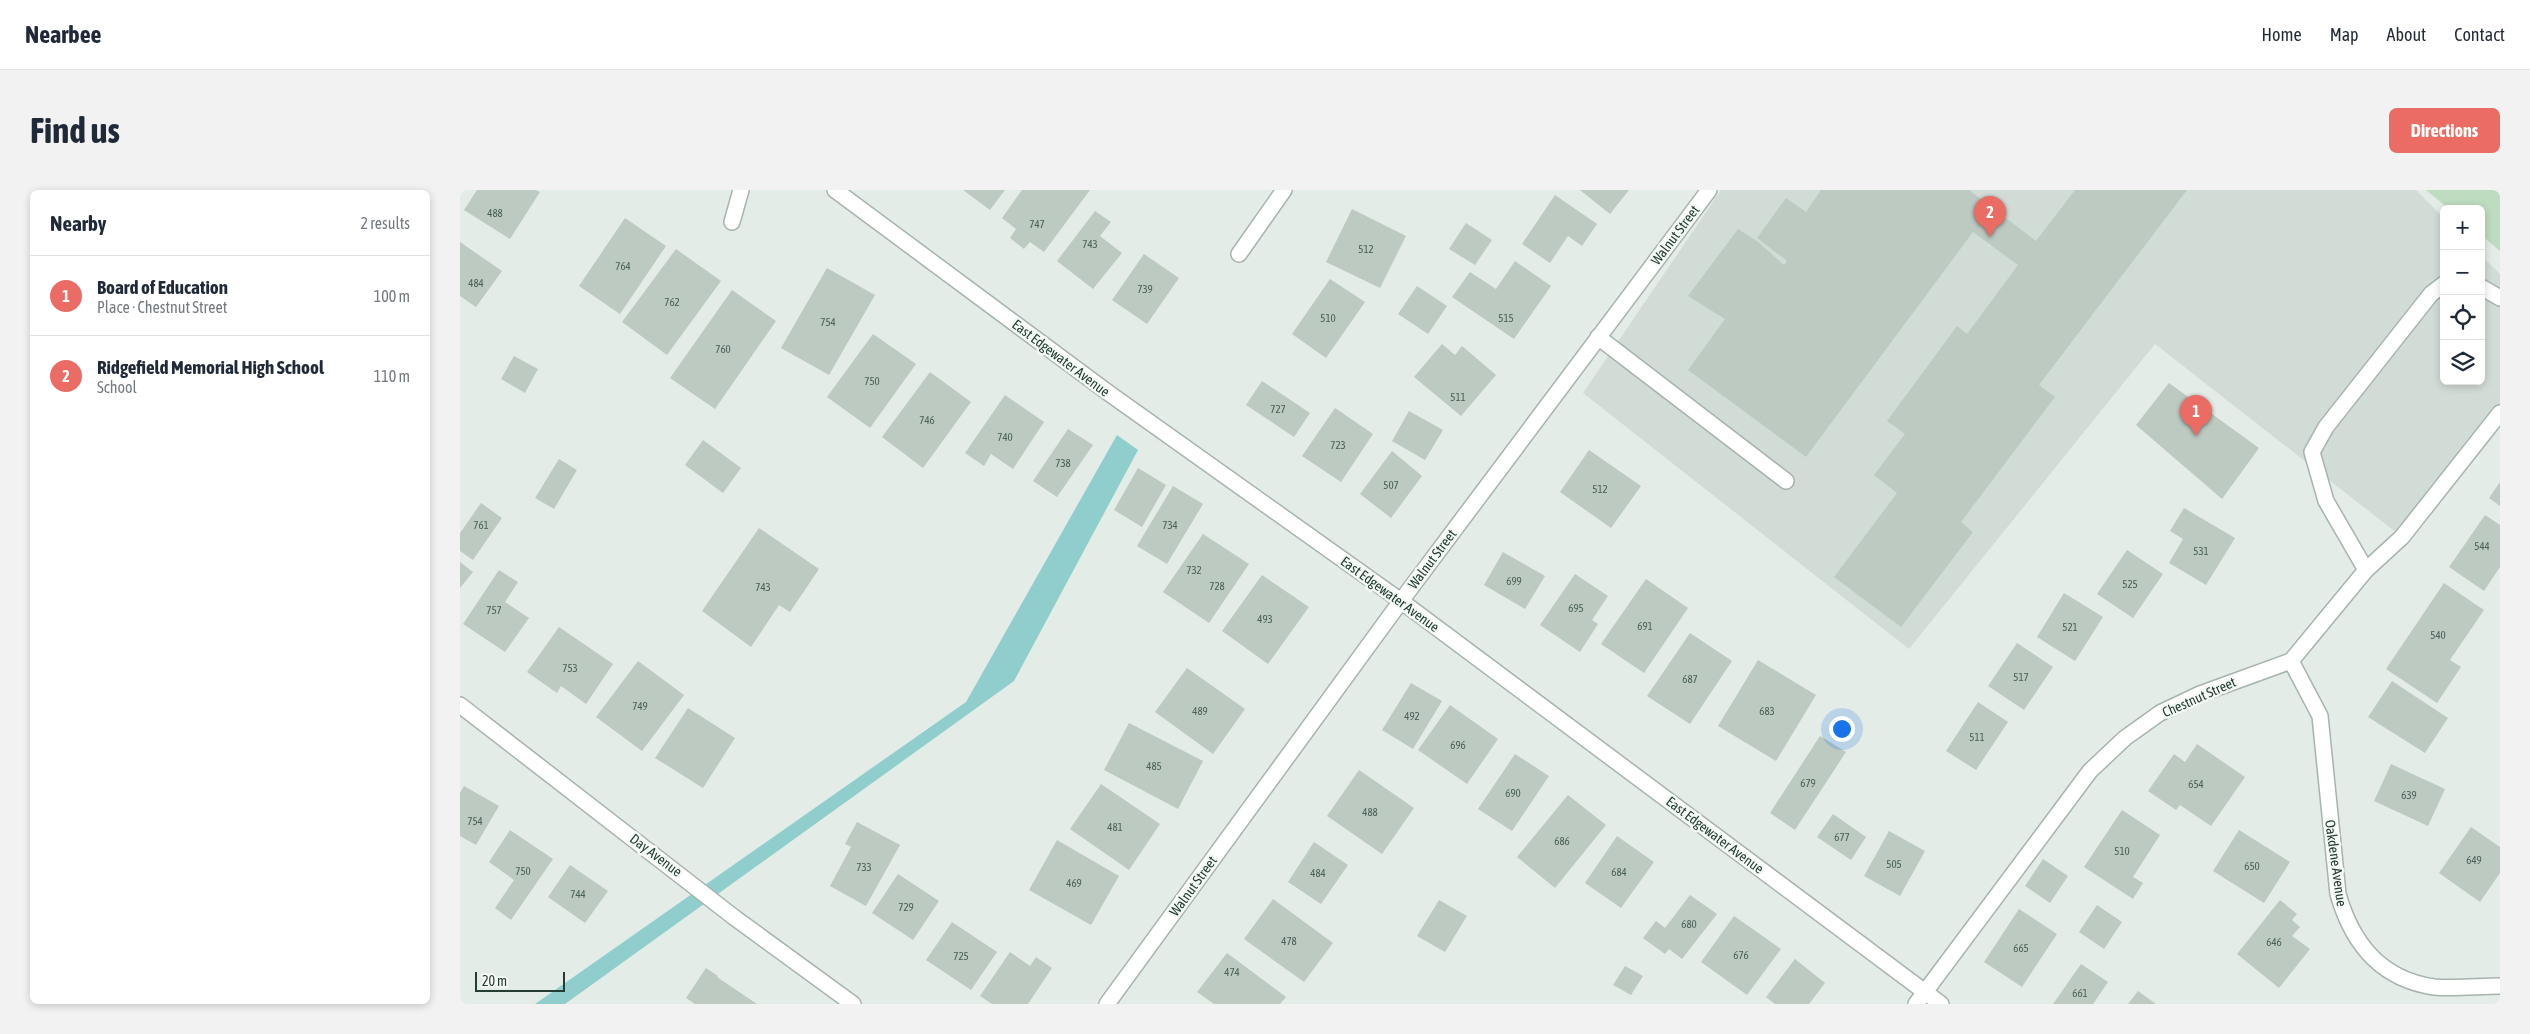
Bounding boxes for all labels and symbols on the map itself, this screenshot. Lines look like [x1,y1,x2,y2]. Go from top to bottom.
pin: 2 [1974,196,2006,237]
street label: Walnut Street [1647,202,1703,268]
house number: 488 [487,207,503,219]
house number: 747 [1029,218,1045,230]
house number: 743 [1082,238,1098,250]
house number: 512 [1358,243,1374,255]
house number: 764 [615,260,631,272]
house number: 484 [468,277,484,289]
house number: 739 [1137,283,1153,295]
house number: 762 [664,296,680,308]
house number: 510 [1320,312,1336,324]
house number: 515 [1498,312,1514,324]
house number: 754 [820,316,836,328]
street label: East Edgewater Avenue [1009,316,1113,400]
house number: 760 [715,343,731,355]
house number: 750 [864,375,880,387]
house number: 511 [1450,391,1466,403]
pin: 1 [2180,395,2212,436]
house number: 727 [1270,403,1286,415]
house number: 746 [919,414,935,426]
house number: 740 [997,431,1013,443]
house number: 723 [1330,439,1346,451]
house number: 738 [1055,457,1071,469]
house number: 507 [1383,479,1399,491]
house number: 512 [1592,483,1608,495]
house number: 761 [473,519,489,531]
house number: 734 [1162,519,1178,531]
street label: Walnut Street [1404,526,1460,592]
house number: 544 [2474,540,2490,552]
house number: 531 [2193,545,2209,557]
street label: East Edgewater Avenue [1338,553,1442,635]
house number: 732 [1186,564,1202,576]
house number: 699 [1506,575,1522,587]
house number: 525 [2122,578,2138,590]
house number: 728 [1209,580,1225,592]
house number: 743 [755,581,771,593]
house number: 695 [1568,602,1584,614]
house number: 757 [486,604,502,616]
house number: 493 [1257,613,1273,625]
house number: 691 [1637,620,1653,632]
house number: 521 [2062,621,2078,633]
house number: 540 [2430,629,2446,641]
house number: 753 [562,662,578,674]
house number: 517 [2013,671,2029,683]
house number: 687 [1682,673,1698,685]
street label: Chestnut Street [2160,674,2238,720]
house number: 749 [632,700,648,712]
house number: 489 [1192,705,1208,717]
house number: 683 [1759,705,1775,717]
house number: 492 [1404,710,1420,722]
your location [1829,716,1855,742]
house number: 511 [1969,731,1985,743]
house number: 696 [1450,739,1466,751]
house number: 485 [1146,760,1162,772]
house number: 679 [1800,777,1816,789]
house number: 654 [2188,778,2204,790]
house number: 690 [1505,787,1521,799]
house number: 639 [2401,789,2417,801]
street label: East Edgewater Avenue [1663,793,1767,877]
house number: 488 [1362,806,1378,818]
house number: 754 [467,815,483,827]
street label: Oakdene Avenue [2322,819,2350,907]
house number: 481 [1107,821,1123,833]
street label: Day Avenue [627,830,685,880]
house number: 677 [1834,831,1850,843]
house number: 686 [1554,835,1570,847]
house number: 510 [2114,845,2130,857]
street label: Walnut Street [1166,853,1220,919]
house number: 649 [2466,854,2482,866]
house number: 505 [1886,858,1902,870]
house number: 650 [2244,860,2260,872]
house number: 733 [856,861,872,873]
house number: 750 [515,865,531,877]
house number: 684 [1611,866,1627,878]
house number: 484 [1310,867,1326,879]
house number: 469 [1066,877,1082,889]
house number: 744 [570,888,586,900]
house number: 729 [898,901,914,913]
house number: 680 [1681,918,1697,930]
house number: 478 [1281,935,1297,947]
house number: 646 [2266,936,2282,948]
house number: 665 [2013,942,2029,954]
house number: 676 [1733,949,1749,961]
house number: 725 [953,950,969,962]
house number: 474 [1224,966,1240,978]
scale bar [475,969,565,992]
house number: 661 [2072,987,2088,999]

